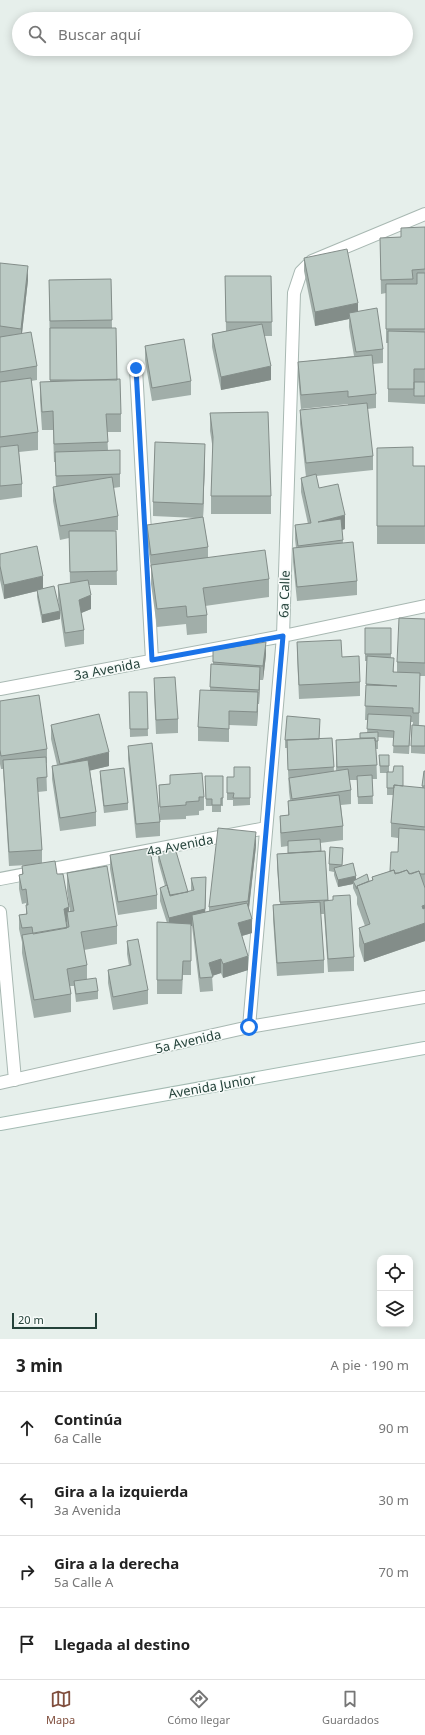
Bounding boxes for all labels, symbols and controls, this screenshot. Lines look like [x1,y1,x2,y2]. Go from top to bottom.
search box [12,12,413,56]
icon: search [26,23,48,45]
text: Buscar aquí [58,24,141,44]
route end [127,359,145,377]
street label: 6a Calle [274,570,294,618]
street label: 3a Avenida [72,654,142,684]
street label: 4a Avenida [145,830,215,860]
route start [240,1018,258,1036]
street label: 5a Avenida [153,1025,223,1057]
street label: Avenida Junior [167,1069,258,1103]
map controls [377,1255,413,1327]
button: locate [377,1255,413,1291]
button: layers [377,1291,413,1327]
scale bar [12,1311,97,1330]
text: 20 m [18,1312,44,1327]
text: 3 min [16,1354,63,1377]
text: A pie · 190 m [331,1356,409,1374]
text: Continúa [54,1409,122,1429]
icon: ahead [16,1417,38,1439]
text: 90 m [379,1419,409,1437]
text: 6a Calle [54,1429,102,1447]
text: Gira a la izquierda [54,1481,188,1501]
icon: left [16,1489,38,1511]
text: 30 m [379,1491,409,1509]
text: 3a Avenida [54,1501,121,1519]
text: Gira a la derecha [54,1553,179,1573]
icon: right [16,1561,38,1583]
text: 70 m [379,1563,409,1581]
text: 5a Calle A [54,1573,113,1591]
icon: arrive [16,1633,38,1655]
text: Llegada al destino [54,1634,190,1654]
tab: Mapa [46,1688,75,1727]
tab: Cómo llegar [167,1688,230,1727]
tab: Guardados [322,1688,379,1727]

